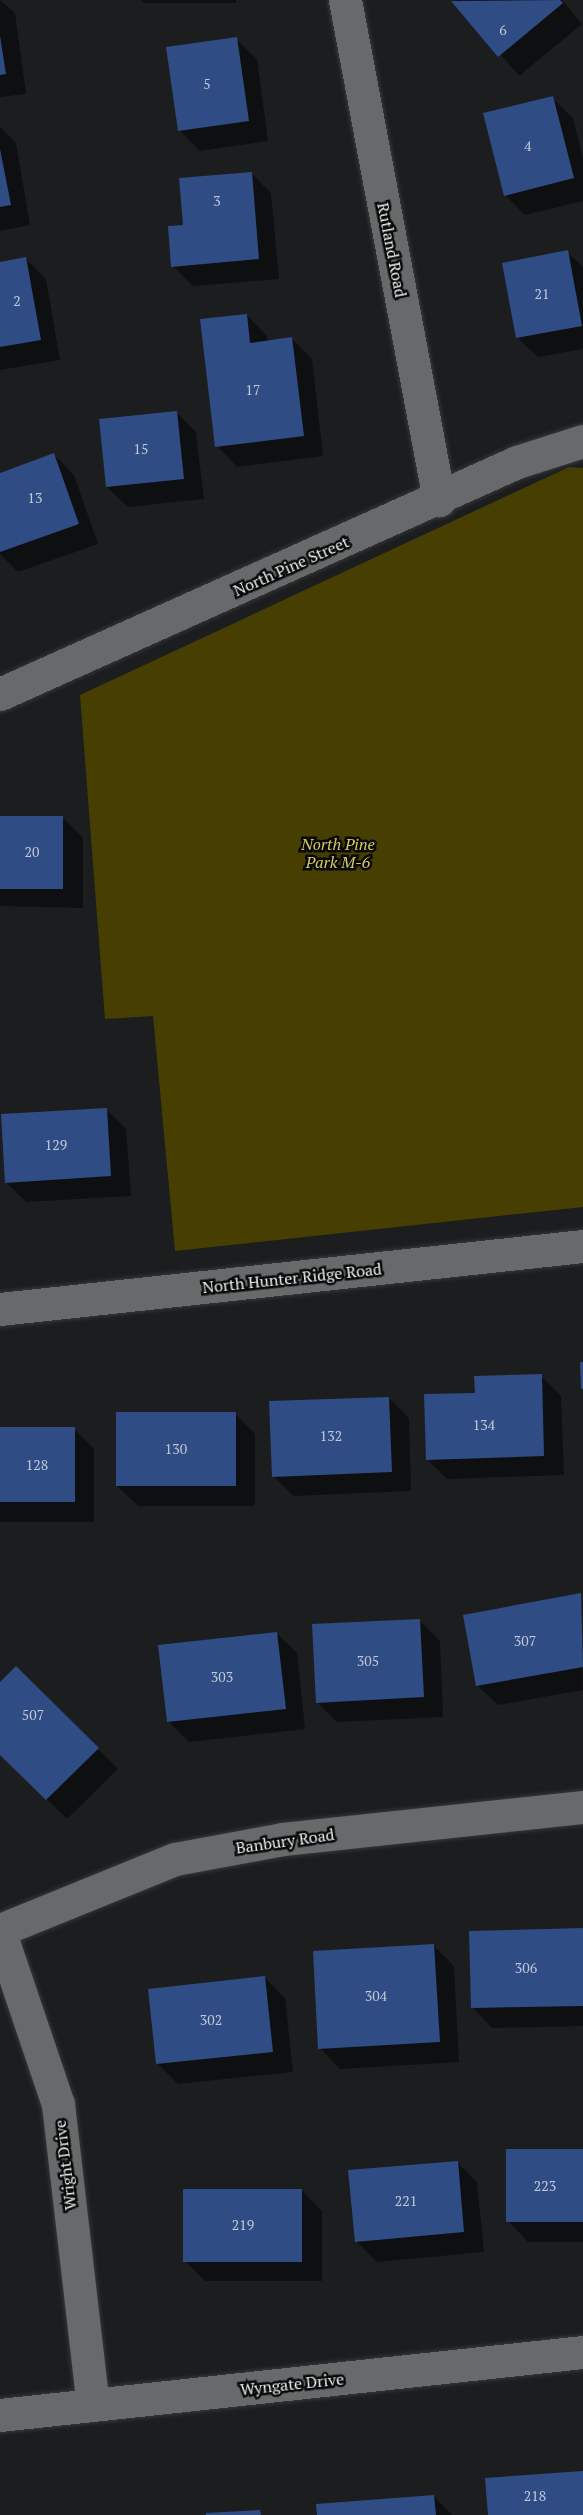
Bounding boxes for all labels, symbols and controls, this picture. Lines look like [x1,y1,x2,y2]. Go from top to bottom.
house number: 6 [499,22,507,38]
house number: 5 [203,76,211,92]
house number: 4 [524,138,532,154]
house number: 3 [213,193,221,209]
street label: Rutland Road [373,201,411,299]
house number: 21 [535,286,549,302]
house number: 2 [13,293,21,309]
house number: 17 [246,382,260,398]
house number: 15 [134,441,148,457]
house number: 13 [28,490,42,506]
street label: North Pine Street [230,532,352,600]
park label: North Pine Park M-6 [301,834,375,872]
house number: 20 [25,844,39,860]
house number: 129 [45,1137,67,1153]
street label: North Hunter Ridge Road [201,1259,383,1297]
house number: 134 [473,1417,495,1433]
house number: 132 [320,1428,342,1444]
house number: 130 [165,1441,187,1457]
house number: 128 [26,1457,48,1473]
house number: 307 [514,1633,536,1649]
house number: 305 [357,1653,379,1669]
house number: 303 [211,1669,233,1685]
house number: 507 [22,1707,44,1723]
street label: Banbury Road [234,1825,336,1857]
house number: 306 [515,1960,537,1976]
house number: 304 [365,1988,387,2004]
house number: 302 [200,2012,222,2028]
street label: Wright Drive [50,2119,80,2211]
house number: 223 [534,2178,556,2194]
house number: 221 [395,2193,417,2209]
house number: 219 [232,2217,254,2233]
street label: Wyngate Drive [239,2369,345,2399]
house number: 218 [524,2488,546,2504]

